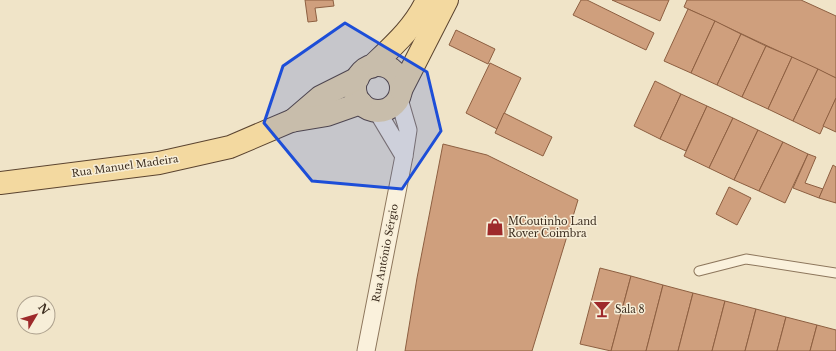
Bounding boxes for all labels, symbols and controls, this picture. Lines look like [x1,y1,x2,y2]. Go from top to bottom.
street label: Rua Manuel Madeira [71,152,180,180]
street label: Rua António Sérgio [369,202,401,303]
place label: MCoutinho Land Rover Coimbra [508,215,597,240]
shop icon: MCoutinho Land Rover Coimbra [485,217,505,237]
north arrow [16,295,56,335]
bar icon: Sala 8 [592,299,612,319]
text: N [35,300,53,318]
place label: Sala 8 [615,303,645,316]

